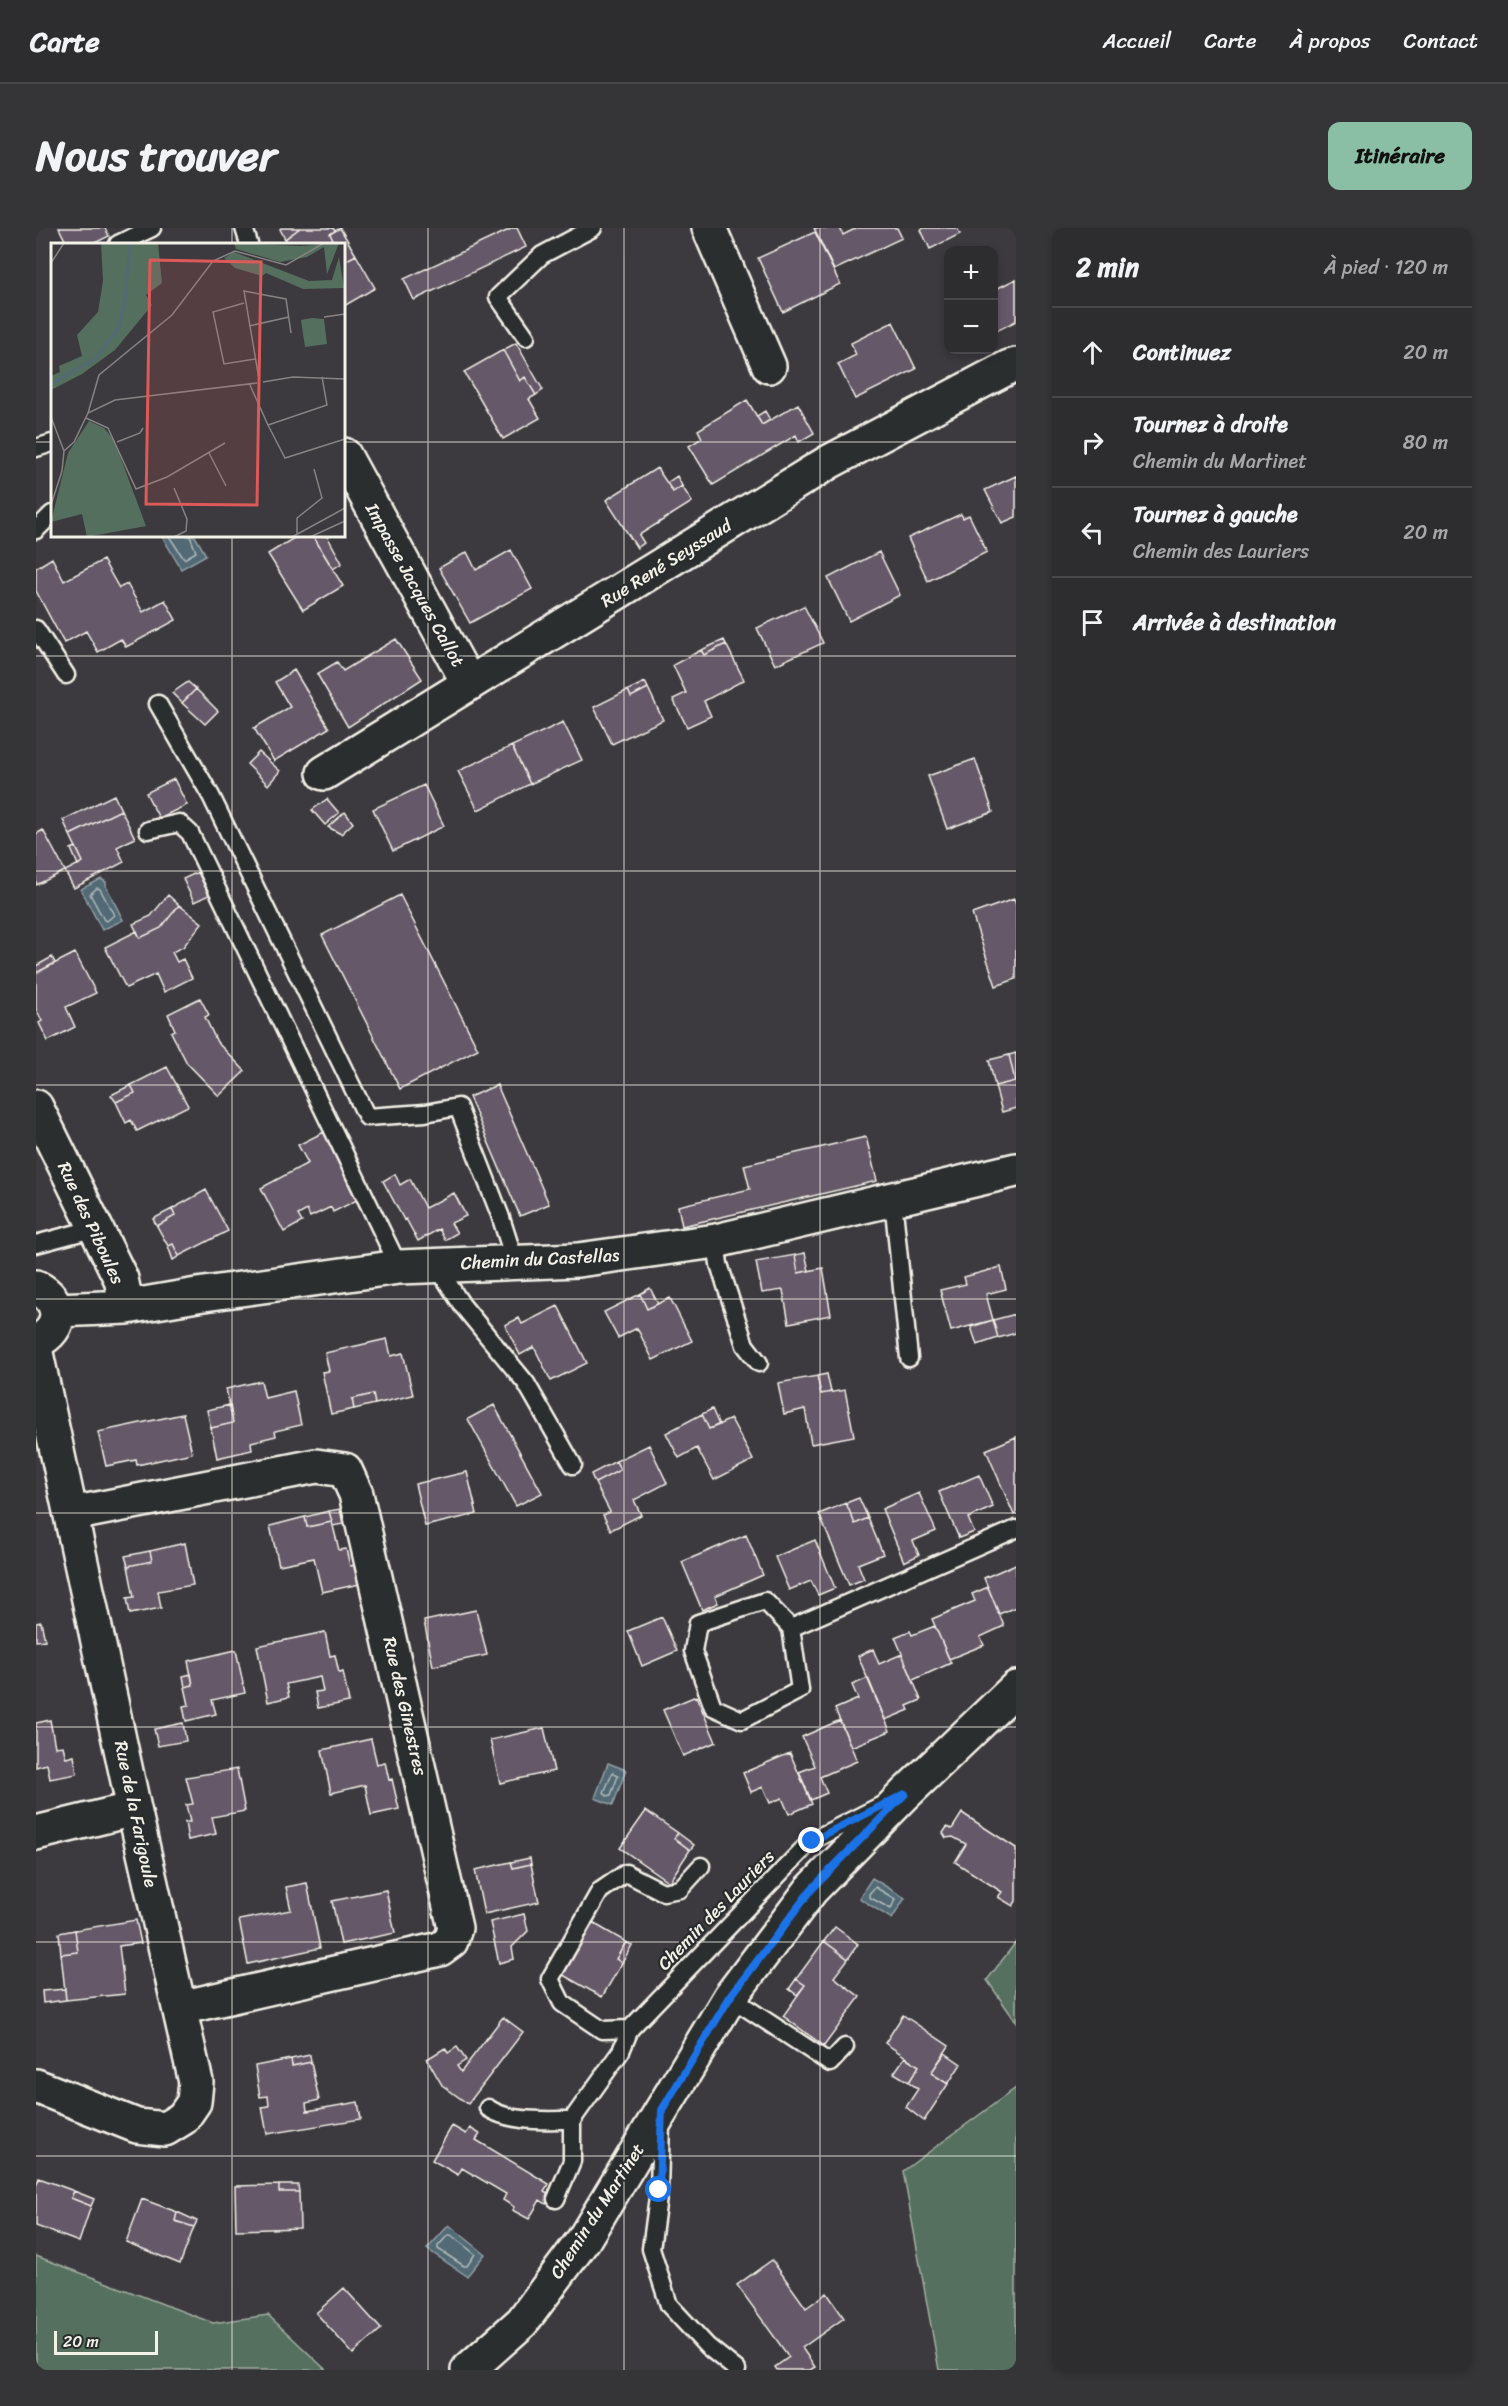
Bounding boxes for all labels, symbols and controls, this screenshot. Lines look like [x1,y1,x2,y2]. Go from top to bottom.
text: Carte [30,17,100,66]
text: Accueil [1103,22,1171,60]
text: Carte [1204,22,1257,60]
text: À propos [1290,22,1371,60]
text: Contact [1404,22,1478,60]
text: Nous trouver [36,119,276,193]
button: Itinéraire [1328,122,1472,190]
inset map [51,243,345,537]
text: 2 min [1076,244,1139,290]
map controls [944,246,998,354]
button: + [944,246,998,300]
text: À pied · 120 m [1324,250,1448,285]
button: − [944,300,998,354]
text: Continuez [1133,333,1231,372]
text: 20 m [1403,335,1448,370]
icon: ahead [1076,336,1109,369]
text: Tournez à droite [1133,405,1288,444]
text: 80 m [1403,425,1448,460]
icon: right [1076,426,1109,459]
text: Chemin du Martinet [1133,444,1307,479]
text: Tournez à gauche [1133,495,1298,534]
street label: Impasse Jacques Callot [356,496,474,673]
street label: Rue René Seyssaud [594,509,739,616]
text: 20 m [1403,515,1448,550]
icon: left [1076,516,1109,549]
text: Chemin des Lauriers [1133,534,1309,569]
text: Arrivée à destination [1133,603,1336,642]
icon: arrive [1076,606,1109,639]
street label: Rue des Piboules [48,1156,134,1290]
street label: Chemin du Castellas [460,1239,621,1279]
street label: Rue des Ginestres [374,1634,437,1779]
street label: Rue de la Farigoule [105,1738,167,1891]
route end [798,1827,824,1853]
street label: Chemin des Lauriers [649,1841,783,1978]
street label: Chemin du Martinet [541,2137,653,2285]
route start [645,2176,671,2202]
text: 20 m [63,2327,99,2356]
scale bar [54,2328,158,2356]

